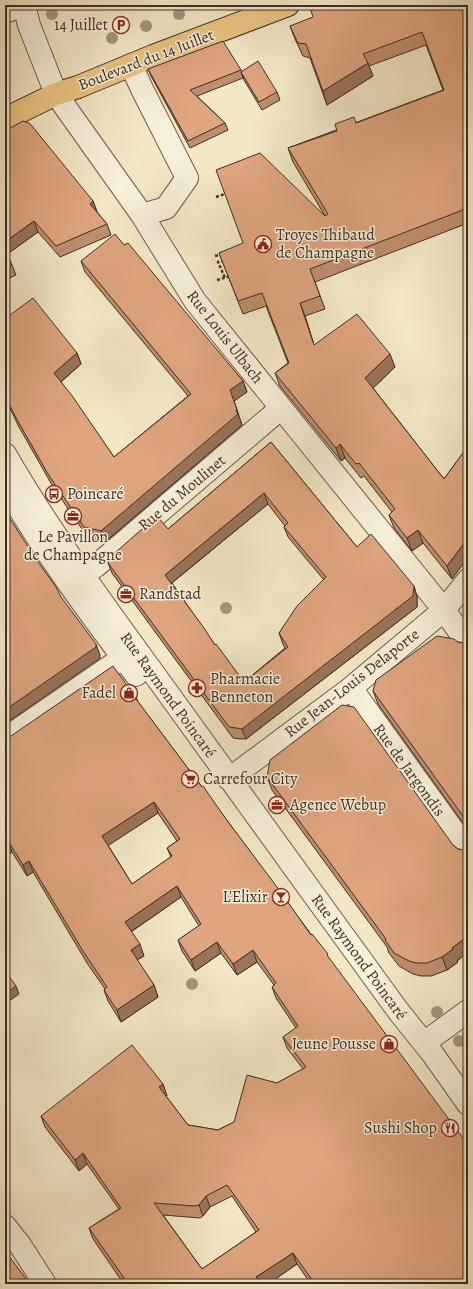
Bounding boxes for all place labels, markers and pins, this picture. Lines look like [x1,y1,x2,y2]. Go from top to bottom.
place label: 14 Juillet [54,14,108,36]
parking icon: 14 Juillet [111,15,131,35]
place label: Troyes Thibaud de Champagne [276,224,375,264]
public building icon: Troyes Thibaud de Champagne [253,234,273,254]
place label: Poincaré [67,483,124,505]
bus stop icon: Poincaré [44,484,64,504]
office icon: Le Pavillon de Champagne [63,506,83,526]
place label: Le Pavillon de Champagne [24,526,122,566]
place label: Randstad [139,583,201,605]
office icon: Randstad [116,584,136,604]
place label: Pharmacie Benneton [210,668,280,708]
pharmacy icon: Pharmacie Benneton [187,678,207,698]
place label: Fadel [81,682,116,704]
shop icon: Fadel [119,683,139,703]
place label: Carrefour City [203,768,298,790]
supermarket icon: Carrefour City [180,769,200,789]
place label: Agence Webup [289,794,386,816]
office icon: Agence Webup [267,795,287,815]
place label: L'Elixir [223,886,268,908]
bar icon: L'Elixir [271,887,291,907]
place label: Jeune Pousse [292,1033,376,1055]
shop icon: Jeune Pousse [379,1034,399,1054]
place label: Sushi Shop [364,1117,437,1139]
restaurant icon: Sushi Shop [440,1118,460,1138]

